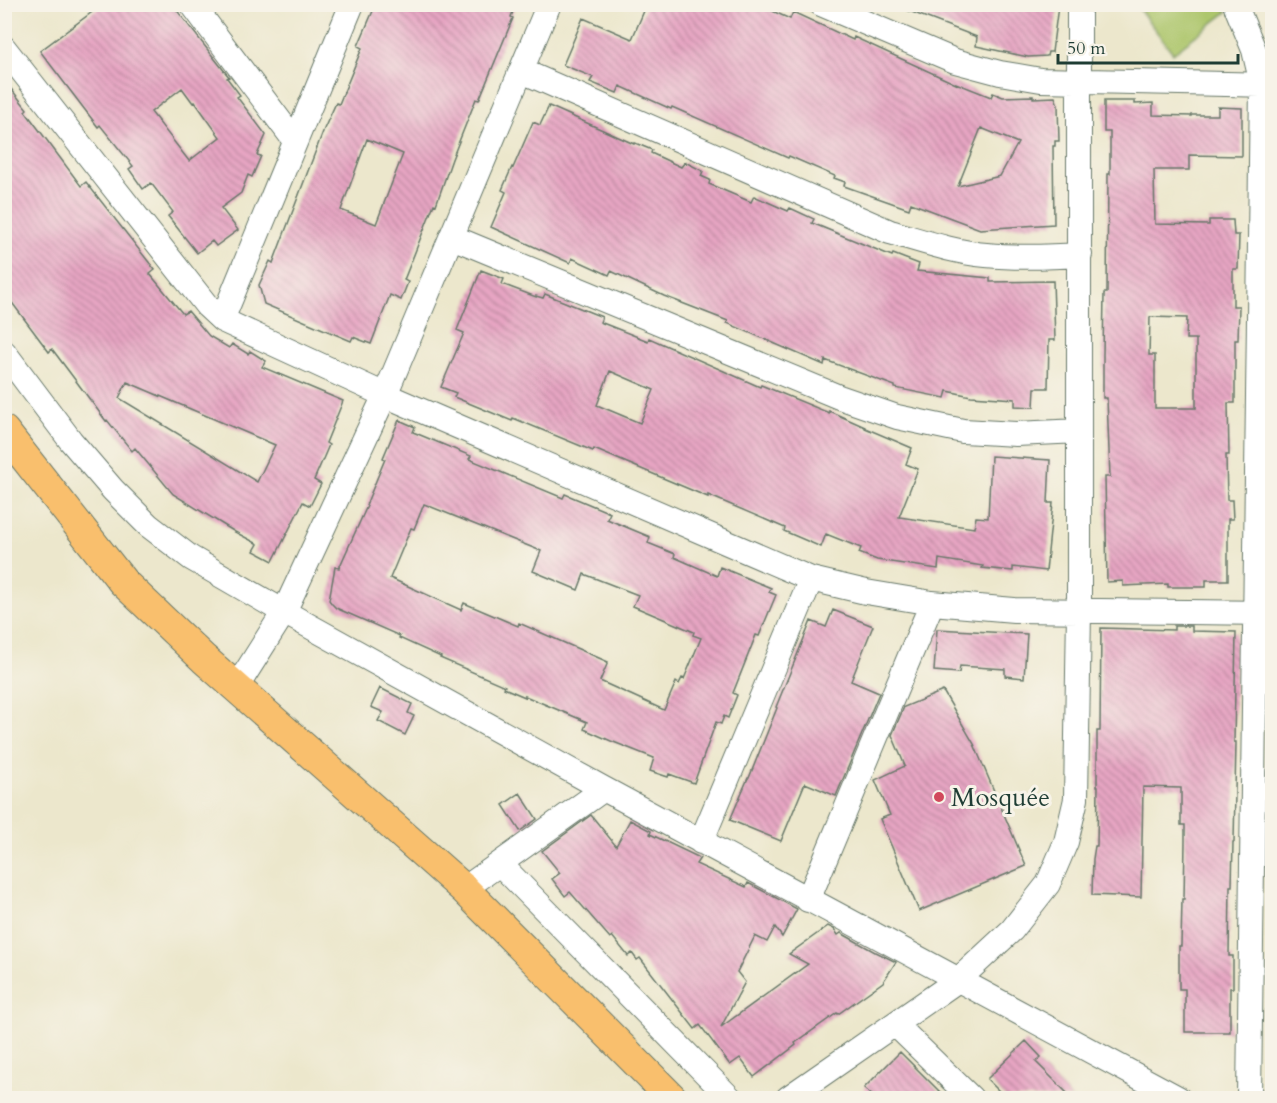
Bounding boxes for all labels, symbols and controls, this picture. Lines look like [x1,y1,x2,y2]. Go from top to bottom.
scale bar [1058,27,1238,65]
text: 50 m [1067,36,1106,61]
place label: Mosquée [951,780,1050,815]
marker: Mosquée [932,790,946,804]

